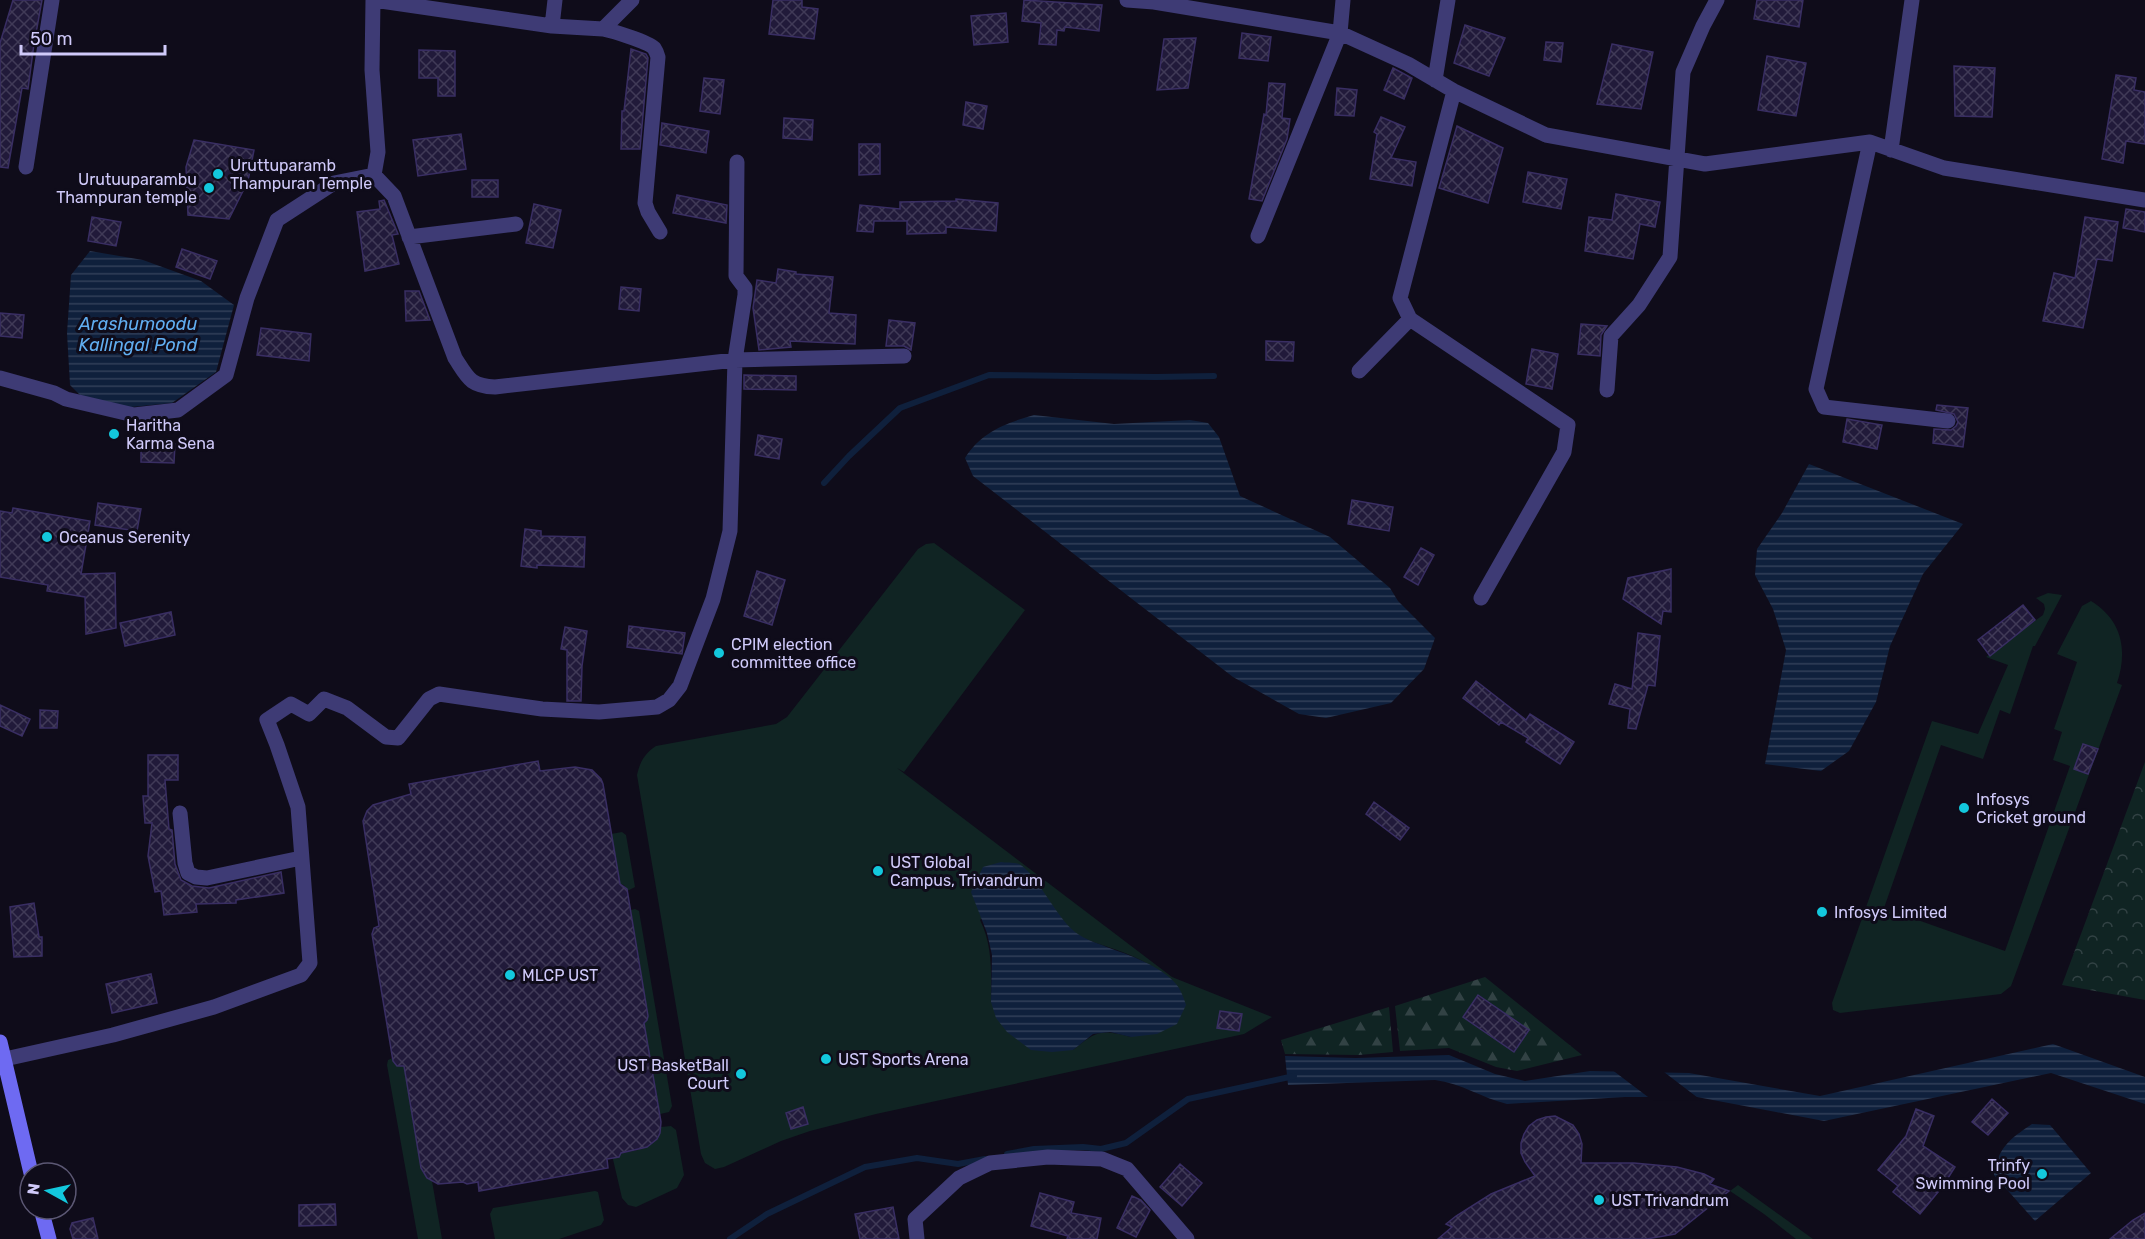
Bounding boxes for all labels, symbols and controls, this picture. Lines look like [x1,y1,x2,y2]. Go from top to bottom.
scale bar [21,18,165,56]
text: 50 m [30,28,73,50]
place label: Uruttuparamb Thampuran Temple [230,156,372,193]
marker: Uruttuparamb Thampuran Temple [211,167,225,181]
place label: Urutuuparambu Thampuran temple [56,170,197,207]
marker: Urutuuparambu Thampuran temple [202,181,216,195]
water label: Arashumoodu Kallingal Pond [78,313,198,356]
place label: Haritha Karma Sena [126,416,215,453]
marker: Haritha Karma Sena [107,427,121,441]
place label: Oceanus Serenity [59,528,190,547]
marker: Oceanus Serenity [40,530,54,544]
place label: CPIM election committee office [731,635,856,672]
marker: CPIM election committee office [712,646,726,660]
place label: Infosys Cricket ground [1976,790,2086,827]
marker: Infosys Cricket ground [1957,801,1971,815]
place label: UST Global Campus, Trivandrum [890,853,1043,890]
marker: UST Global Campus, Trivandrum [871,864,885,878]
place label: Infosys Limited [1834,903,1947,922]
marker: Infosys Limited [1815,905,1829,919]
place label: MLCP UST [522,966,598,985]
marker: MLCP UST [503,968,517,982]
place label: UST Sports Arena [838,1050,969,1069]
marker: UST Sports Arena [819,1052,833,1066]
place label: UST BasketBall Court [617,1056,729,1093]
marker: UST BasketBall Court [734,1067,748,1081]
place label: Trinfy Swimming Pool [1915,1156,2030,1193]
north arrow [18,1161,78,1221]
marker: Trinfy Swimming Pool [2035,1167,2049,1181]
text: N [23,1182,44,1196]
place label: UST Trivandrum [1611,1191,1729,1210]
marker: UST Trivandrum [1592,1193,1606,1207]

